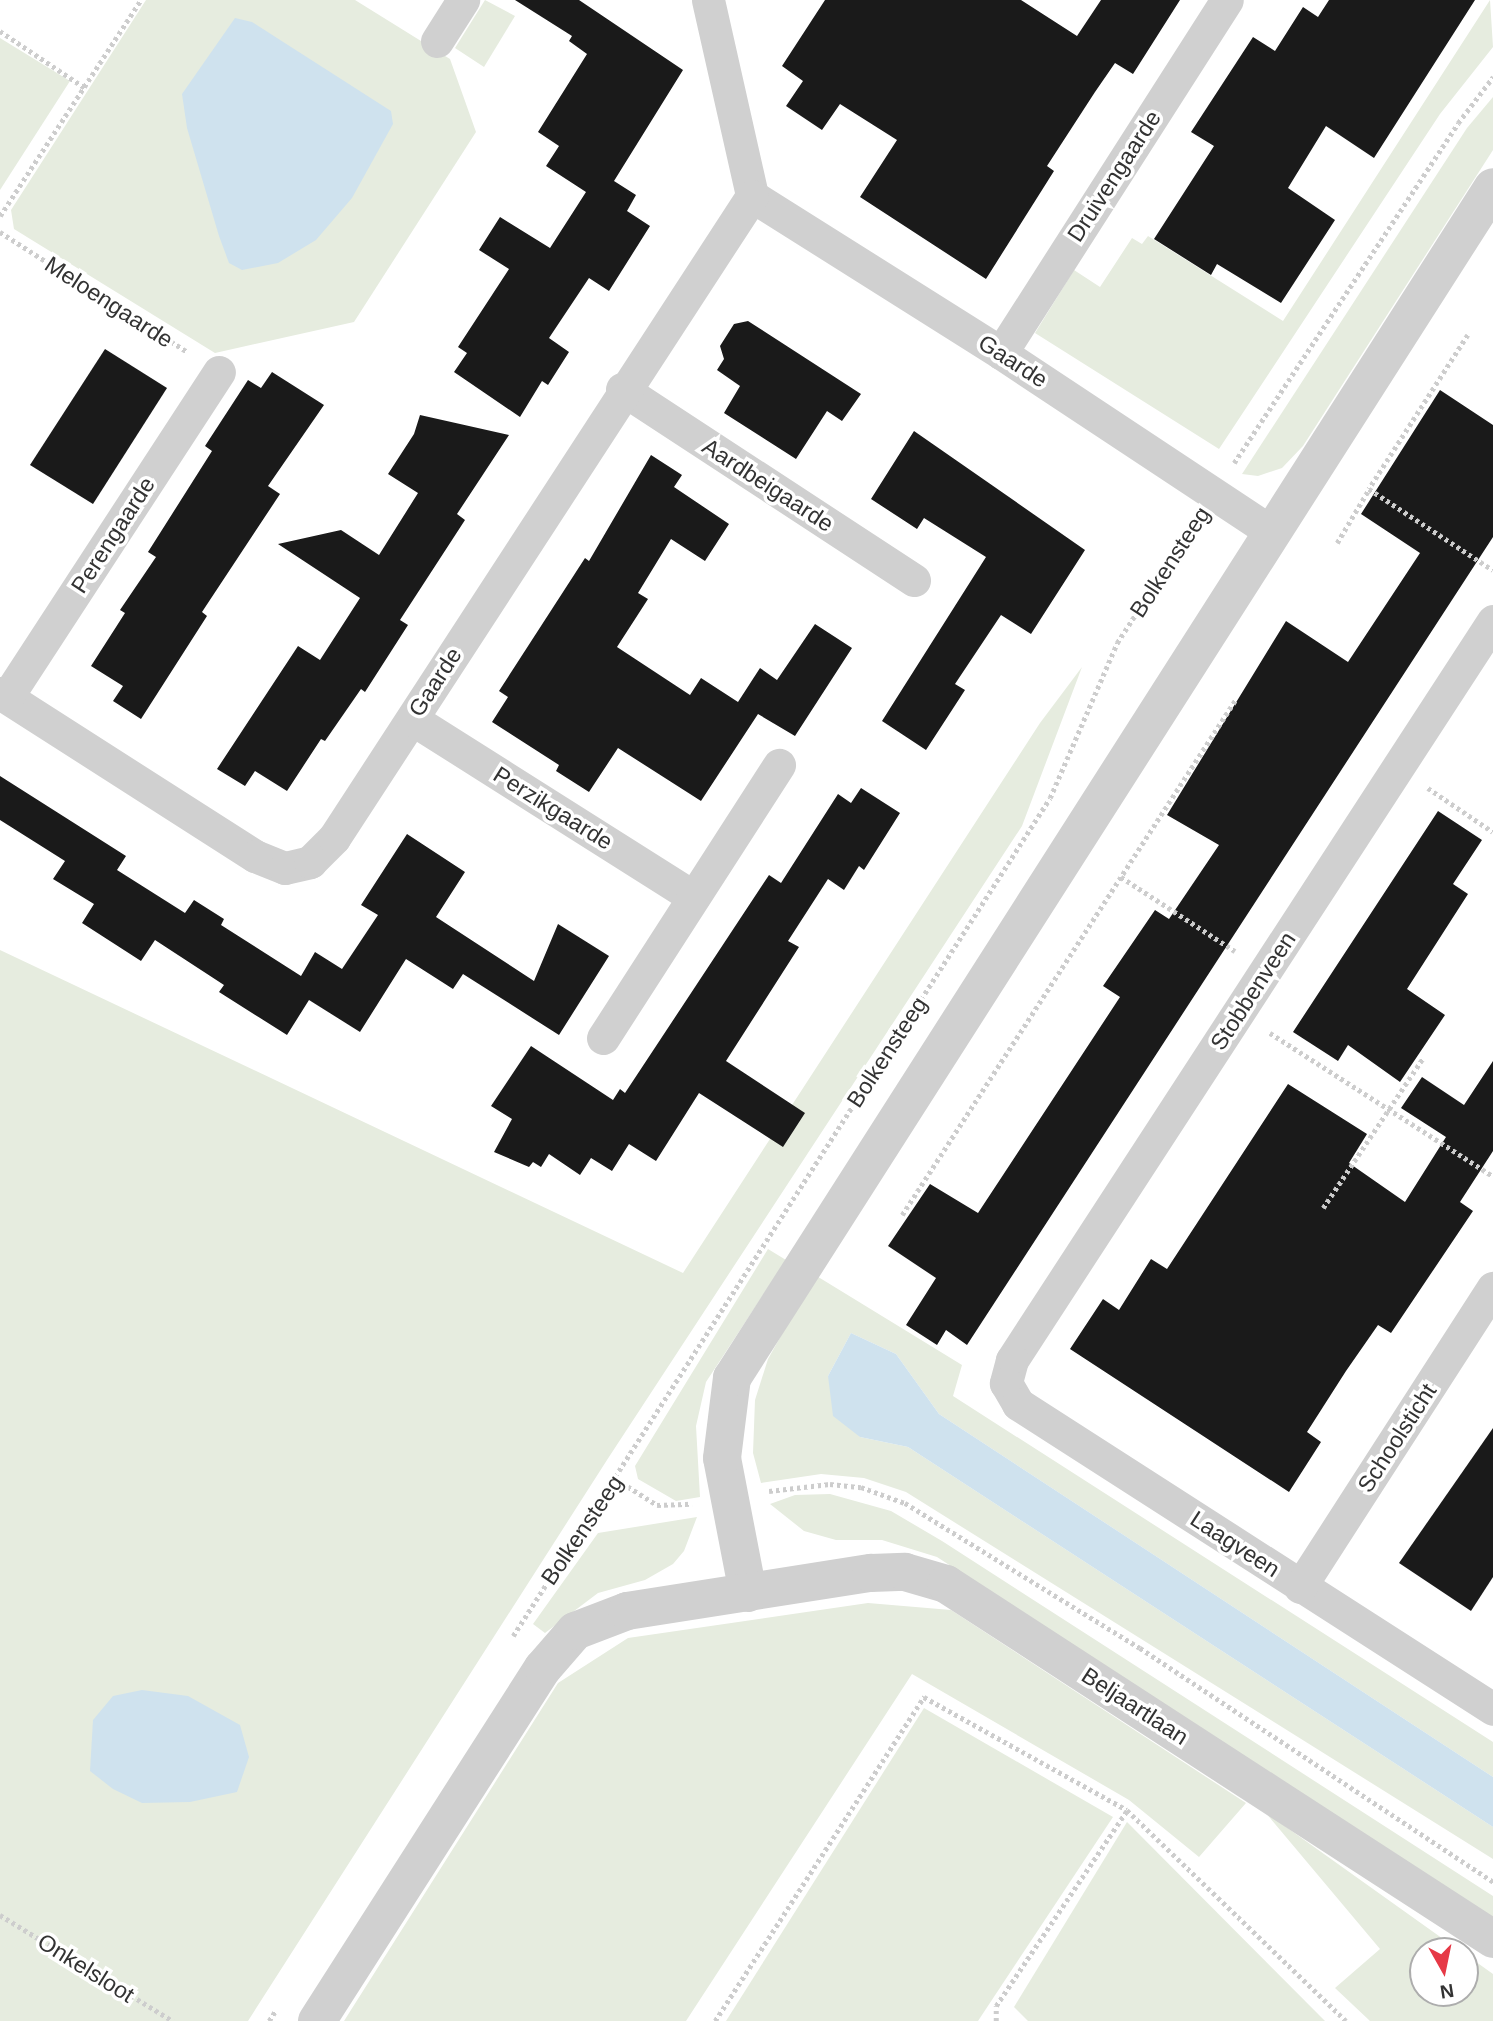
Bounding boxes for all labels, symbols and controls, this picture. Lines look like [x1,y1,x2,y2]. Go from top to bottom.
street label: Druivengaarde [1061,105,1167,247]
street label: Meloengaarde [40,250,178,354]
street label: Gaarde [973,329,1053,393]
street label: Aardbeigaarde [697,432,839,538]
street label: Perengaarde [65,472,161,598]
street label: Bolkensteeg [1124,501,1216,623]
street label: Gaarde [403,642,467,722]
street label: Perzikgaarde [488,760,618,856]
street label: Stobbenveen [1205,927,1301,1055]
street label: Bolkensteeg [841,991,933,1113]
street label: Schoolsticht [1352,1378,1442,1498]
street label: Bolkensteeg [535,1470,629,1590]
street label: Laagveen [1185,1505,1285,1583]
street label: Beljaartlaan [1077,1661,1193,1751]
street label: Onkelsloot [33,1928,139,2008]
north arrow [1409,1937,1479,2007]
text: N [1439,1980,1455,2003]

